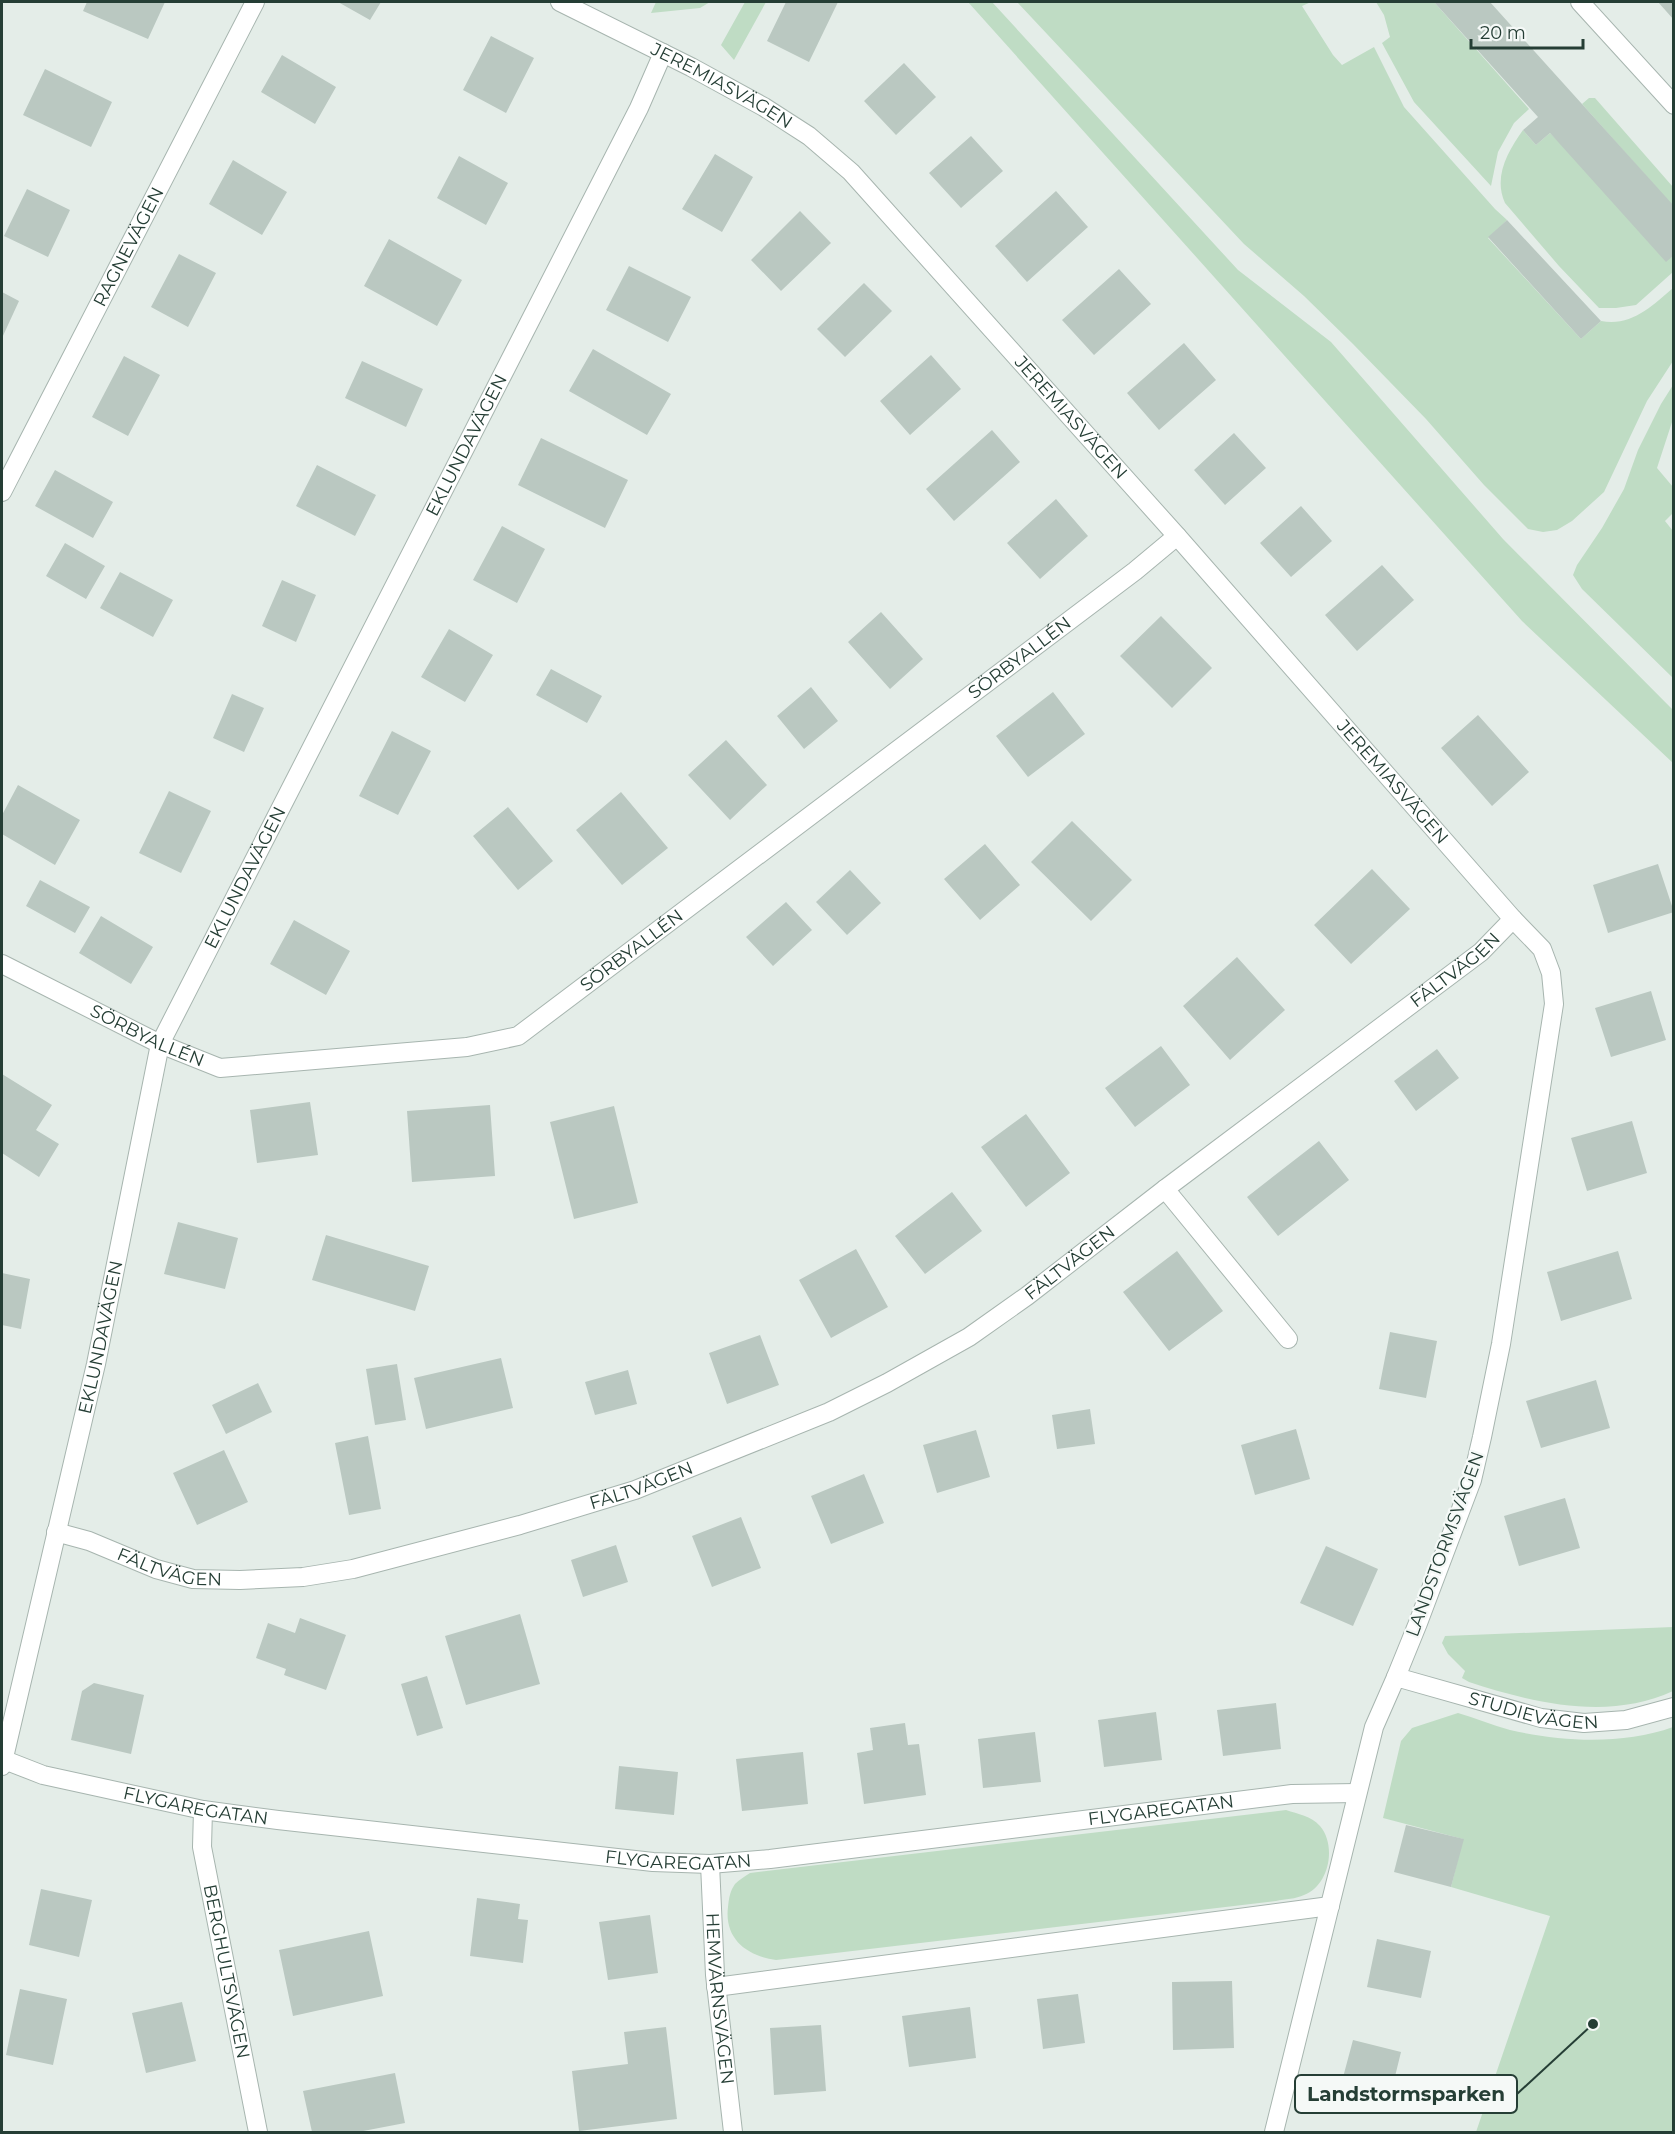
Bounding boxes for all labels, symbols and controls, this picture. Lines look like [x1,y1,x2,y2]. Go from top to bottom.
scale bar [1471,12,1584,50]
text: 20 m [1480,22,1526,44]
street label: JEREMIASVÄGEN [646,37,796,133]
street label: RAGNEVÄGEN [89,183,169,310]
street label: JEREMIASVÄGEN [1009,351,1132,484]
street label: EKLUNDAVÄGEN [421,370,512,520]
street label: SÖRBYALLÉN [964,612,1076,704]
street label: JEREMIASVÄGEN [1332,714,1453,848]
street label: EKLUNDAVÄGEN [200,803,291,952]
street label: SÖRBYALLÉN [576,904,687,996]
street label: FÄLTVÄGEN [1406,928,1505,1012]
street label: SÖRBYALLÉN [87,999,207,1072]
street label: FÄLTVÄGEN [1020,1221,1119,1305]
street label: EKLUNDAVÄGEN [74,1259,127,1416]
street label: LANDSTORMSVÄGEN [1401,1448,1489,1640]
street label: FÄLTVÄGEN [587,1457,696,1514]
street label: FÄLTVÄGEN [114,1543,222,1591]
street label: STUDIEVÄGEN [1466,1687,1599,1734]
street label: FLYGAREGATAN [121,1782,270,1830]
street label: FLYGAREGATAN [1087,1790,1235,1830]
street label: FLYGAREGATAN [604,1846,752,1875]
street label: BERGHULTSVÄGEN [199,1883,254,2061]
street label: HEMVÄRNSVÄGEN [701,1912,738,2086]
callout: Landstormsparken [1295,2075,1517,2113]
text: Landstormsparken [1307,2082,1505,2106]

